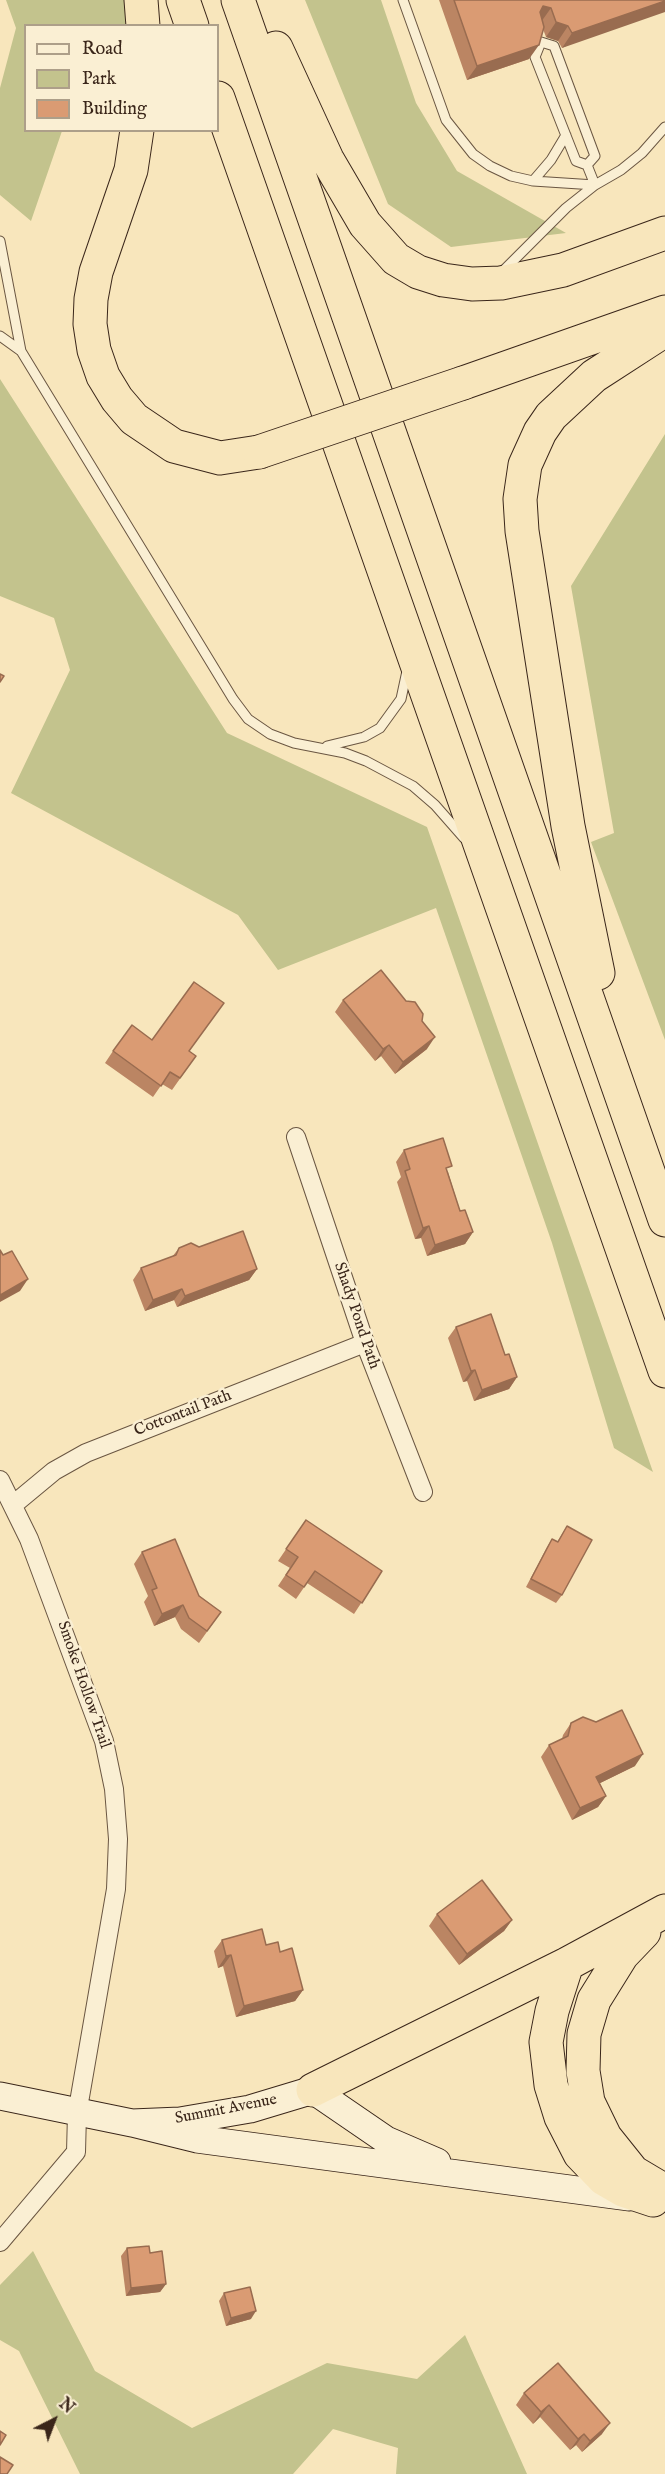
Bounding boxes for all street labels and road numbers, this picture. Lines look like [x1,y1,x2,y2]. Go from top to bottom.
street label: Shady Pond Path [329,1260,383,1372]
street label: Cottontail Path [132,1387,234,1441]
street label: Smoke Hollow Trail [52,1619,114,1751]
street label: Summit Avenue [173,2091,279,2129]

